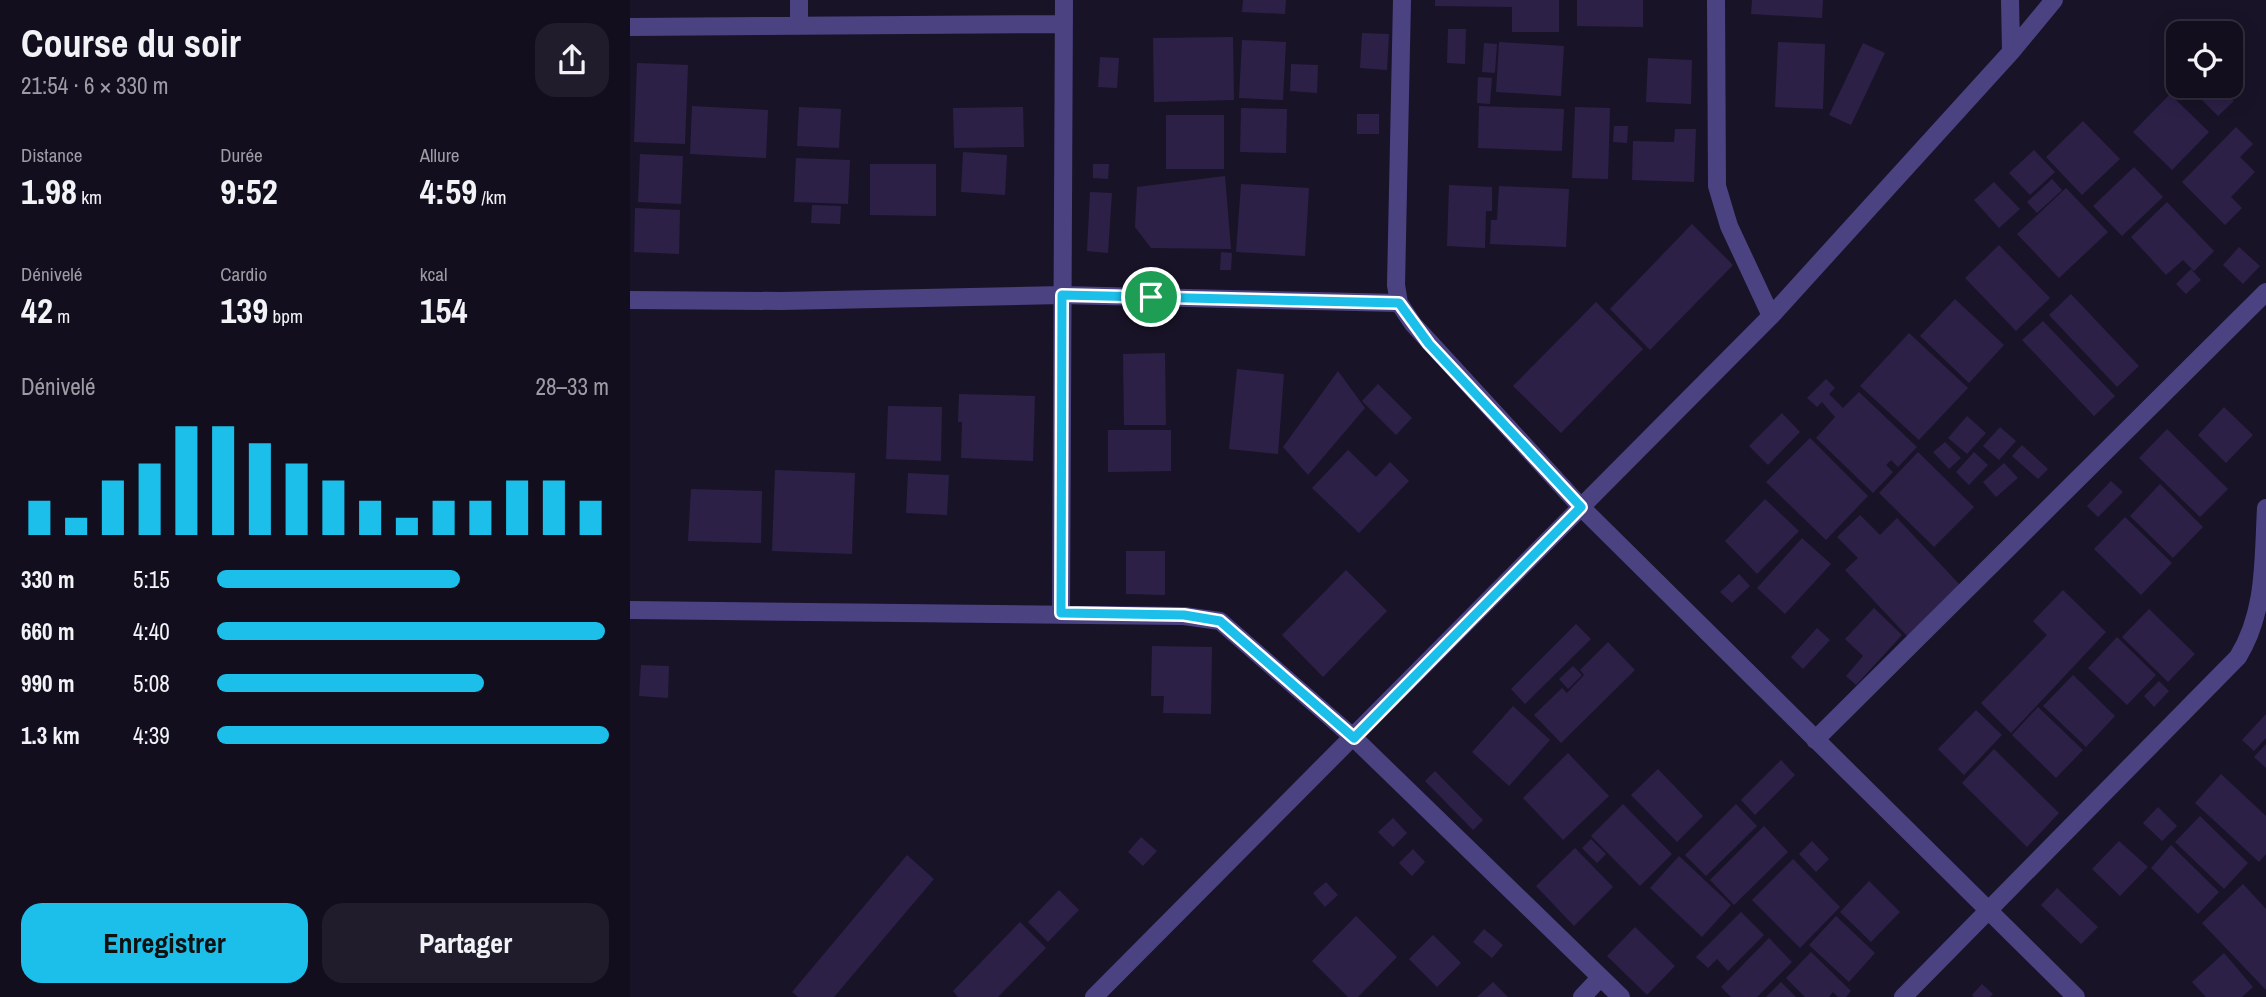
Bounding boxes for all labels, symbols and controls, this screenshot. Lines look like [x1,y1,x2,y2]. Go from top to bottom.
text: Course du soir [21,18,241,69]
map controls [2166,21,2243,98]
button: locate [2166,21,2243,98]
button: share [535,23,609,97]
text: 21:54 · 6 × 330 m [21,70,168,101]
text: Distance [21,142,82,168]
text: Durée [220,142,263,168]
text: Allure [420,142,459,168]
text: 1.98 [21,168,77,215]
text: 9:52 [220,168,278,215]
text: 4:59 [420,168,477,215]
text: km [77,184,102,210]
text: /km [477,184,507,210]
text: Dénivelé [21,261,82,287]
text: Cardio [220,261,267,287]
text: kcal [420,261,447,287]
pin [1121,267,1181,327]
icon: arrive [1132,278,1170,316]
text: 42 [21,287,53,334]
text: 139 [220,287,268,334]
text: 154 [420,287,468,334]
text: m [53,303,70,329]
text: bpm [268,303,303,329]
text: Dénivelé [21,371,95,402]
text: 28–33 m [536,371,609,402]
text: 330 m [21,564,74,595]
text: 5:15 [133,564,170,595]
text: 660 m [21,616,74,647]
text: 4:40 [133,616,170,647]
text: 990 m [21,668,74,699]
text: 5:08 [133,668,170,699]
text: 1.3 km [21,720,80,751]
text: 4:39 [133,720,170,751]
button: Enregistrer [21,903,308,983]
button: Partager [322,903,609,983]

